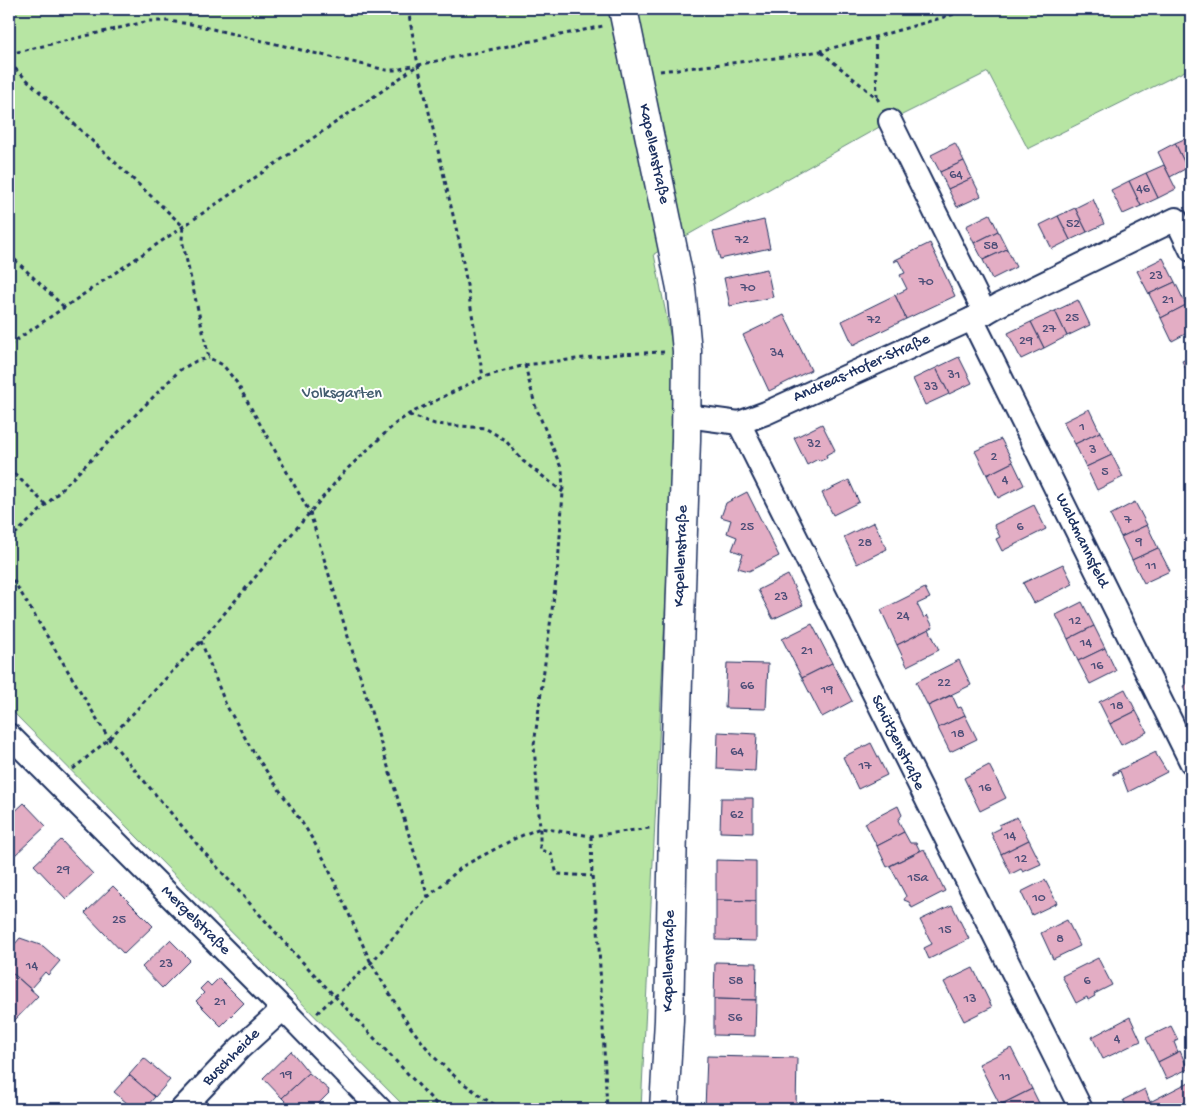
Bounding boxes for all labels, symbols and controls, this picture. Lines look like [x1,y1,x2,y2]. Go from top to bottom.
street label: Kapellenstraße [633,102,673,206]
house number: 64 [949,167,963,184]
house number: 46 [1136,181,1151,198]
house number: 52 [1066,216,1080,233]
house number: 72 [734,232,749,249]
house number: 58 [983,238,999,255]
house number: 23 [1149,268,1163,285]
house number: 70 [917,274,934,291]
house number: 70 [739,280,756,297]
house number: 21 [1162,292,1174,309]
house number: 25 [1065,310,1079,327]
house number: 72 [866,312,881,329]
house number: 27 [1042,321,1057,338]
street label: Andreas-Hofer-Straße [791,330,934,408]
house number: 29 [1019,333,1033,350]
house number: 34 [769,345,784,362]
house number: 31 [947,367,960,384]
house number: 33 [923,379,938,396]
park label: Volksgarten [301,385,382,404]
house number: 1 [1078,419,1085,436]
house number: 32 [806,436,821,453]
house number: 3 [1088,442,1097,459]
house number: 2 [991,449,998,466]
house number: 5 [1101,464,1109,481]
house number: 4 [1002,472,1009,489]
street label: Waldmannsfeld [1050,491,1113,593]
street label: Kapellenstraße [671,504,693,607]
house number: 7 [1123,512,1132,529]
house number: 25 [740,519,754,536]
house number: 6 [1016,519,1024,536]
house number: 9 [1134,534,1143,551]
house number: 28 [858,535,873,552]
house number: 11 [1144,558,1157,575]
house number: 23 [774,589,788,606]
house number: 24 [896,608,910,625]
house number: 12 [1068,613,1081,630]
house number: 14 [1079,635,1093,652]
house number: 21 [801,643,813,660]
house number: 16 [1090,658,1104,675]
house number: 22 [937,675,951,692]
house number: 66 [740,678,755,695]
house number: 19 [820,682,833,699]
street label: Schützenstraße [866,692,929,794]
house number: 18 [1109,698,1124,715]
house number: 18 [950,726,965,743]
house number: 64 [730,744,744,761]
house number: 17 [858,758,872,775]
house number: 16 [978,780,992,797]
house number: 62 [730,807,744,824]
house number: 14 [1003,828,1017,845]
house number: 12 [1014,851,1027,868]
house number: 29 [56,862,70,879]
house number: 15a [907,870,930,887]
street label: Mergelstraße [156,882,234,960]
house number: 10 [1031,890,1046,907]
street label: Kapellenstraße [660,909,680,1012]
house number: 25 [112,912,126,929]
house number: 15 [937,922,952,939]
house number: 8 [1056,931,1064,948]
house number: 23 [159,956,173,973]
house number: 14 [25,958,39,975]
house number: 58 [728,973,744,990]
house number: 6 [1083,973,1091,990]
house number: 13 [963,991,976,1008]
house number: 21 [214,994,226,1011]
house number: 56 [728,1010,743,1027]
street label: Buschheide [199,1025,265,1091]
house number: 4 [1114,1031,1121,1048]
house number: 19 [279,1067,292,1084]
house number: 11 [998,1069,1011,1086]

